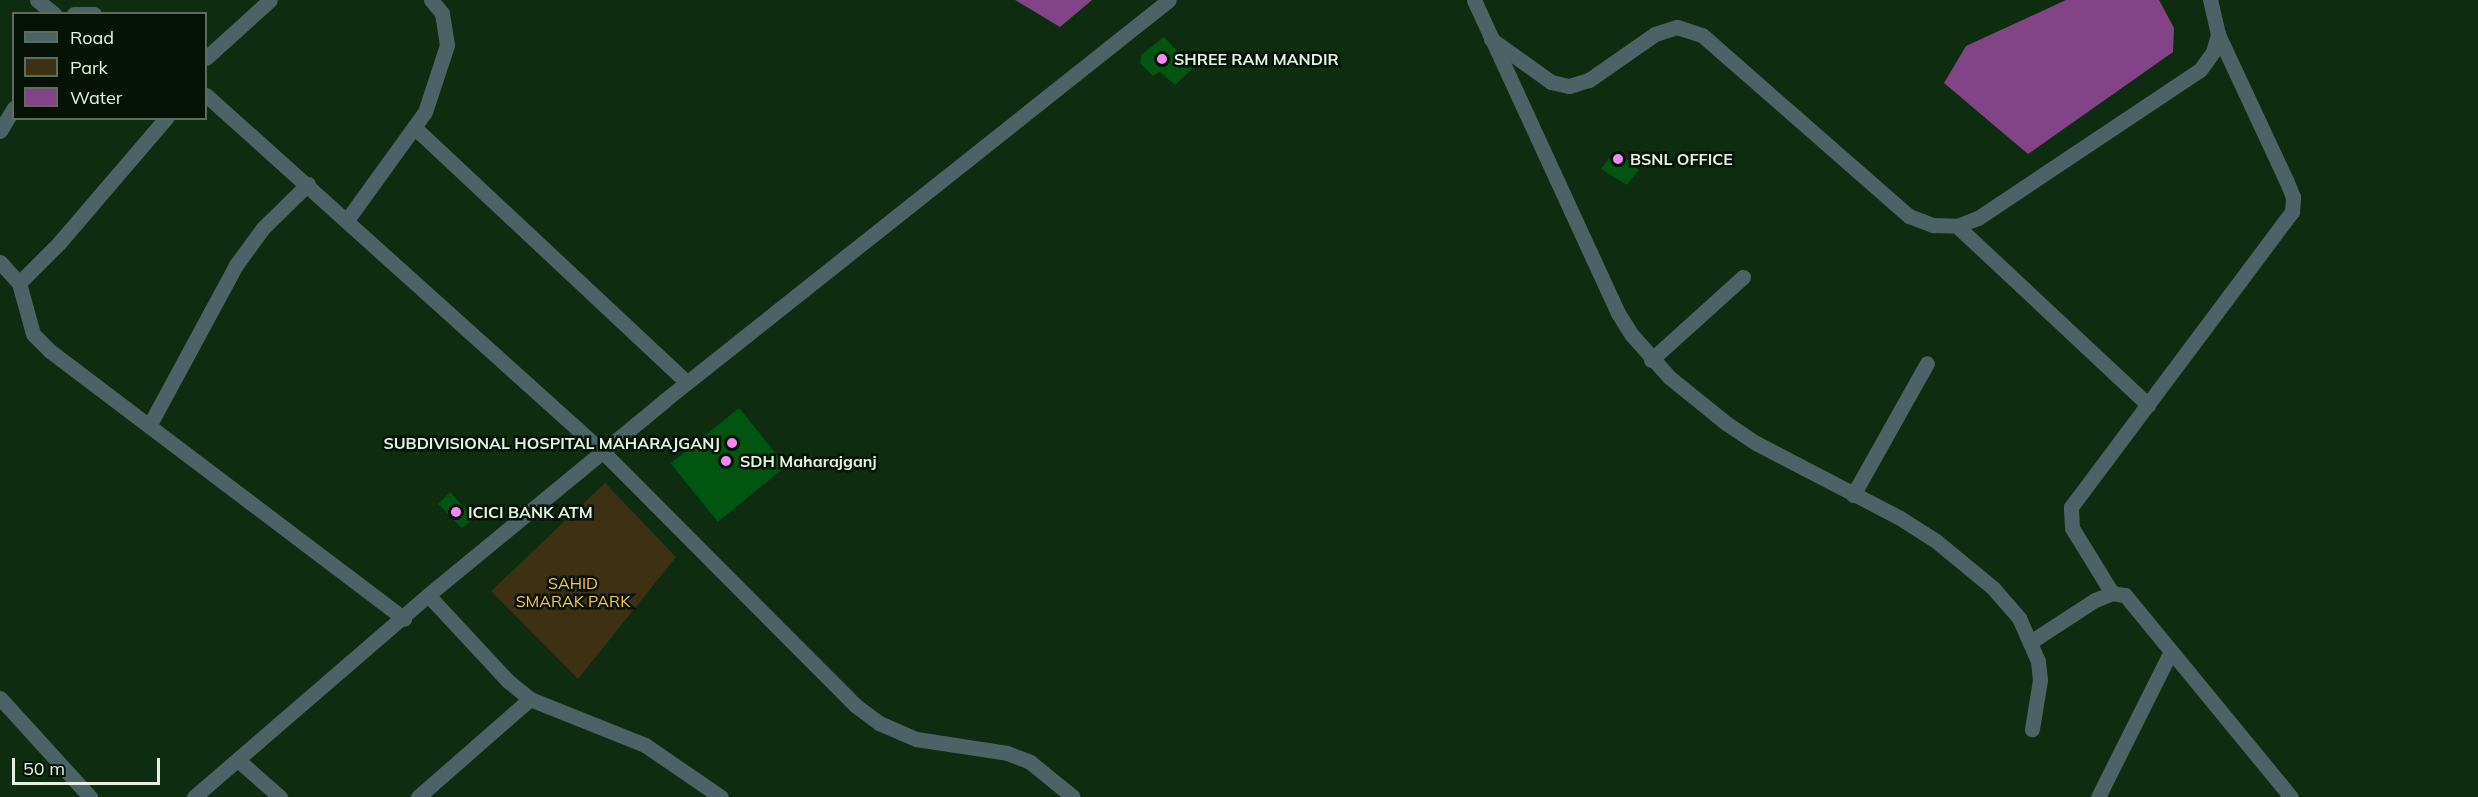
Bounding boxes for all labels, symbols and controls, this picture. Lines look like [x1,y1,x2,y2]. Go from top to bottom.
legend [12,12,207,120]
text: Road [70,26,114,49]
place label: SHREE RAM MANDIR [1174,49,1339,69]
marker: SHREE RAM MANDIR [1155,52,1169,66]
text: Park [70,56,108,79]
text: Water [70,86,122,109]
place label: BSNL OFFICE [1630,149,1733,169]
marker: BSNL OFFICE [1611,152,1625,166]
place label: SUBDIVISIONAL HOSPITAL MAHARAJGANJ [383,433,720,453]
marker: SUBDIVISIONAL HOSPITAL MAHARAJGANJ [725,436,739,450]
place label: SDH Maharajganj [740,451,877,471]
marker: SDH Maharajganj [717,452,735,470]
place label: ICICI BANK ATM [468,502,593,522]
marker: ICICI BANK ATM [449,505,463,519]
park label: SAHID SMARAK PARK [516,573,630,611]
scale bar [15,746,164,784]
text: 50 m [23,757,65,780]

